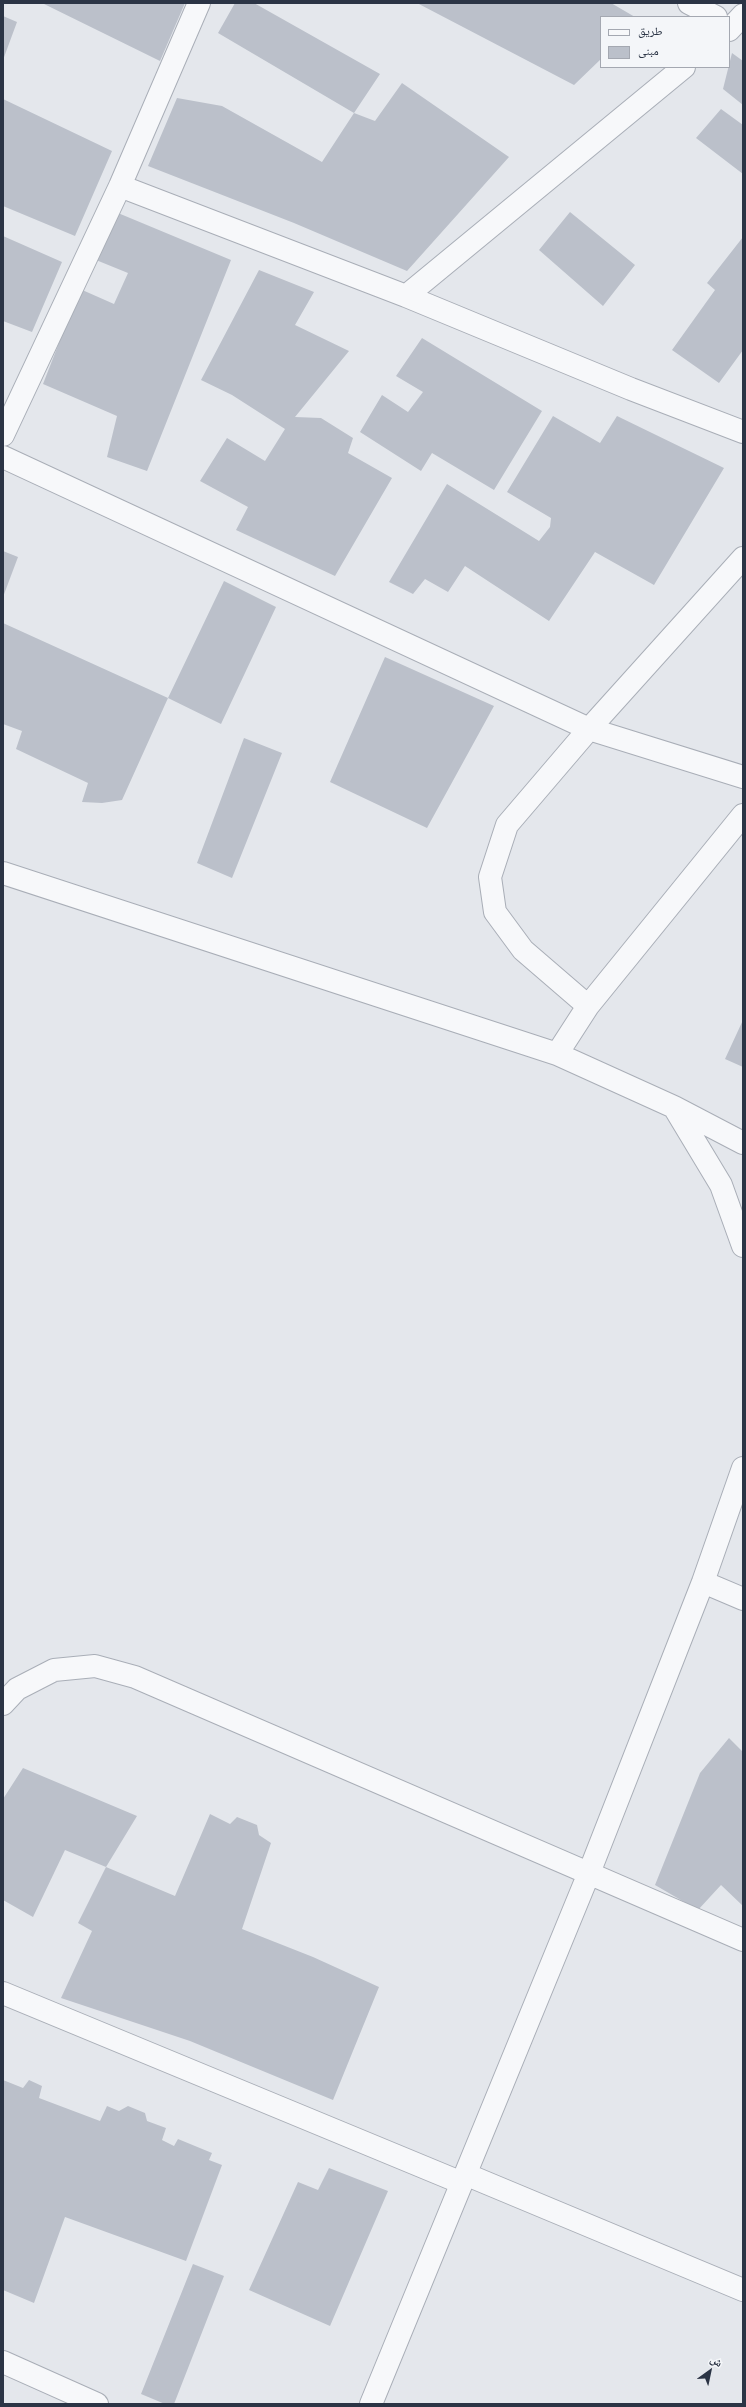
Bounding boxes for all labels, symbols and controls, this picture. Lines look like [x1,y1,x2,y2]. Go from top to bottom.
legend [600,16,730,68]
text: طريق [638,24,663,37]
text: مبنى [638,44,659,57]
north arrow [690,2351,730,2391]
text: ش [708,2353,725,2369]

